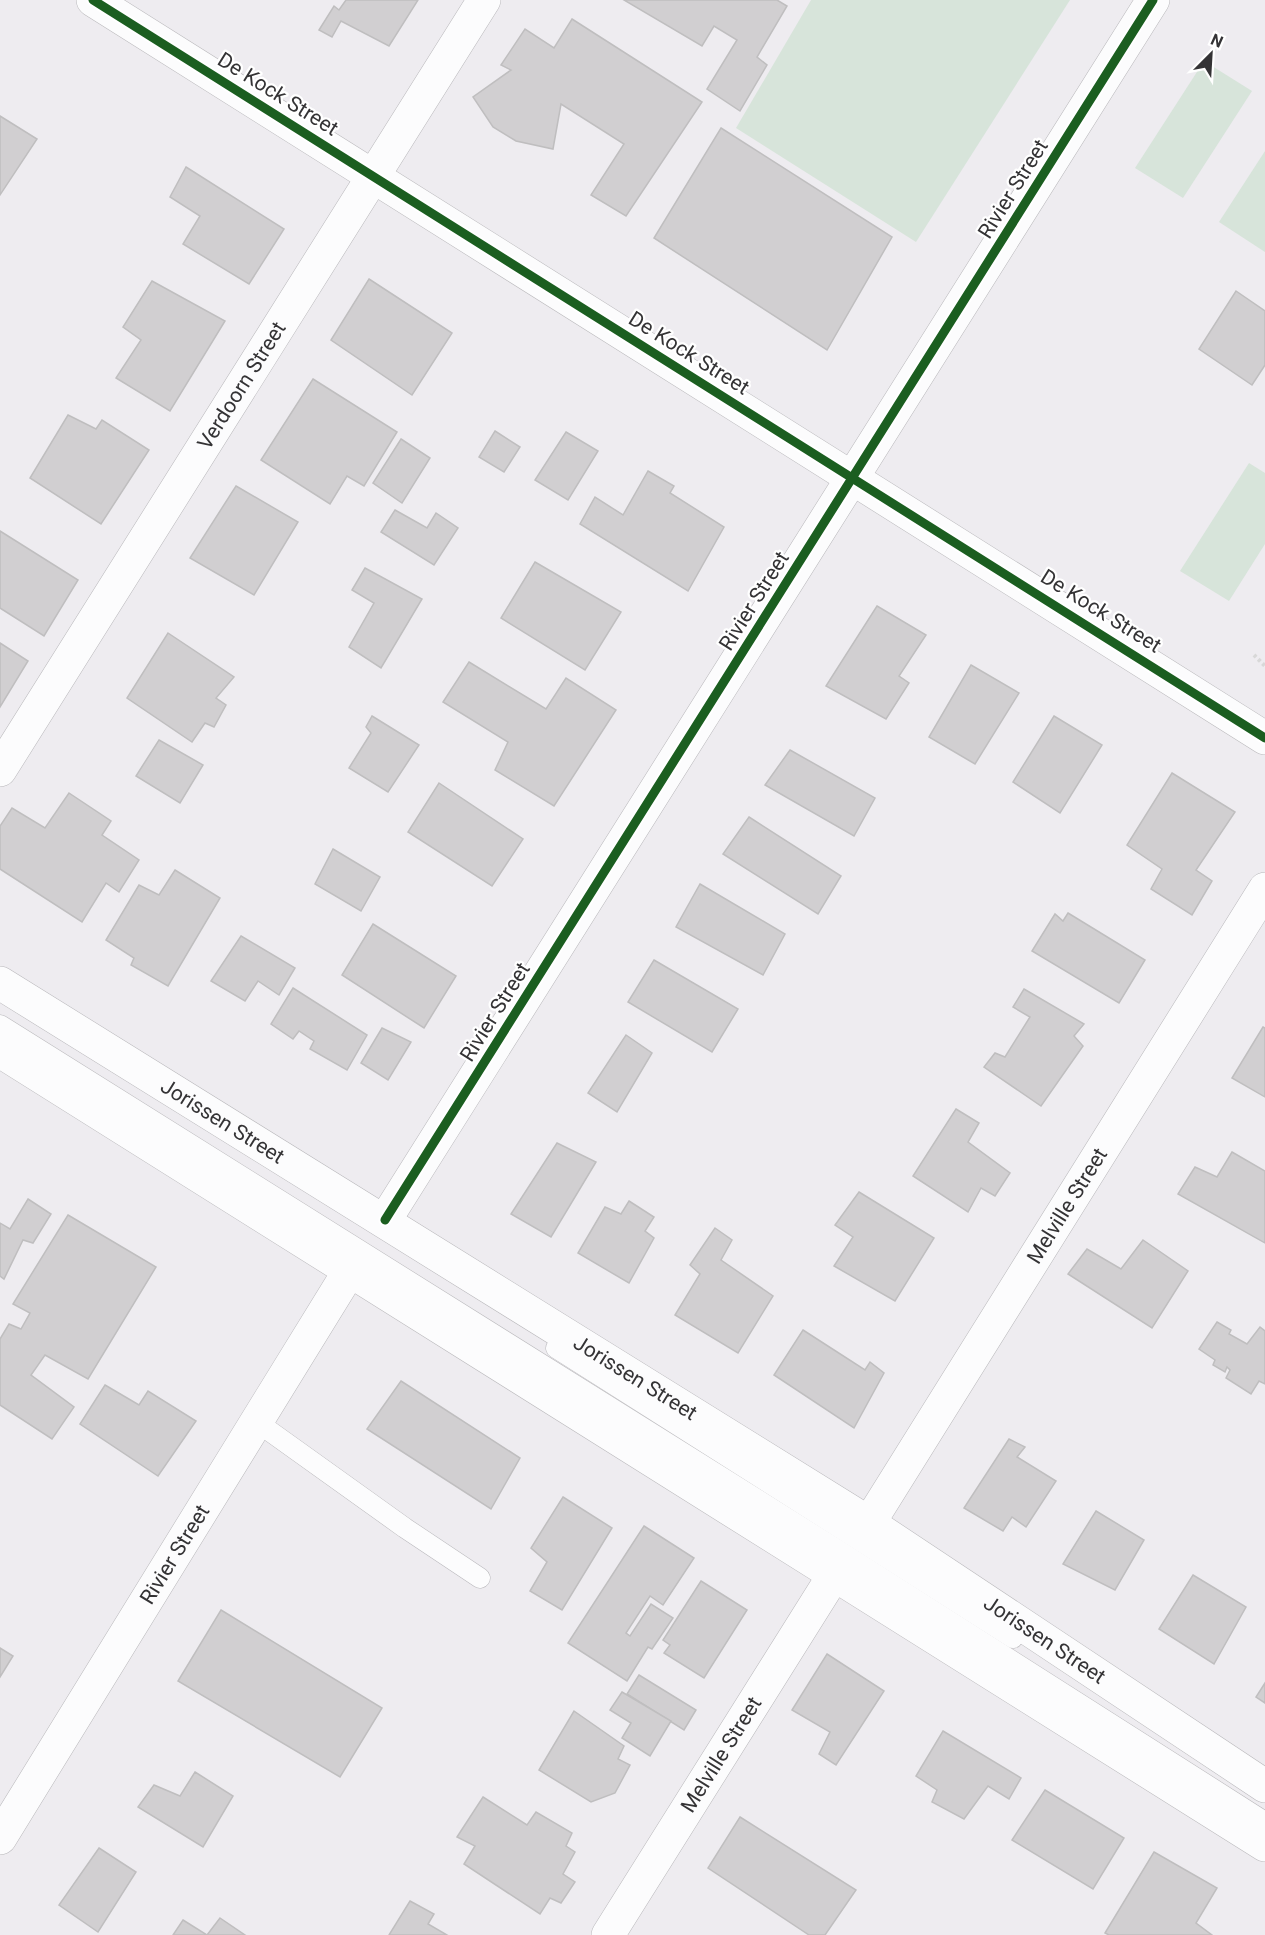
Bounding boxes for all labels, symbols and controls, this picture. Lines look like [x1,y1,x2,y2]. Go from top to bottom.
north arrow [1181,24,1241,84]
text: N [1208,30,1226,52]
street label: De Kock Street [213,47,343,141]
street label: Rivier Street [973,135,1053,243]
street label: De Kock Street [624,306,754,400]
street label: Verdoorn Street [193,317,291,454]
street label: Rivier Street [714,547,794,655]
street label: De Kock Street [1036,564,1166,658]
street label: Rivier Street [455,958,535,1066]
street label: Jorissen Street [156,1074,289,1169]
street label: Melville Street [1022,1143,1112,1268]
street label: Jorissen Street [569,1330,702,1425]
street label: Rivier Street [135,1500,214,1609]
street label: Jorissen Street [979,1591,1110,1689]
street label: Melville Street [676,1692,767,1817]

